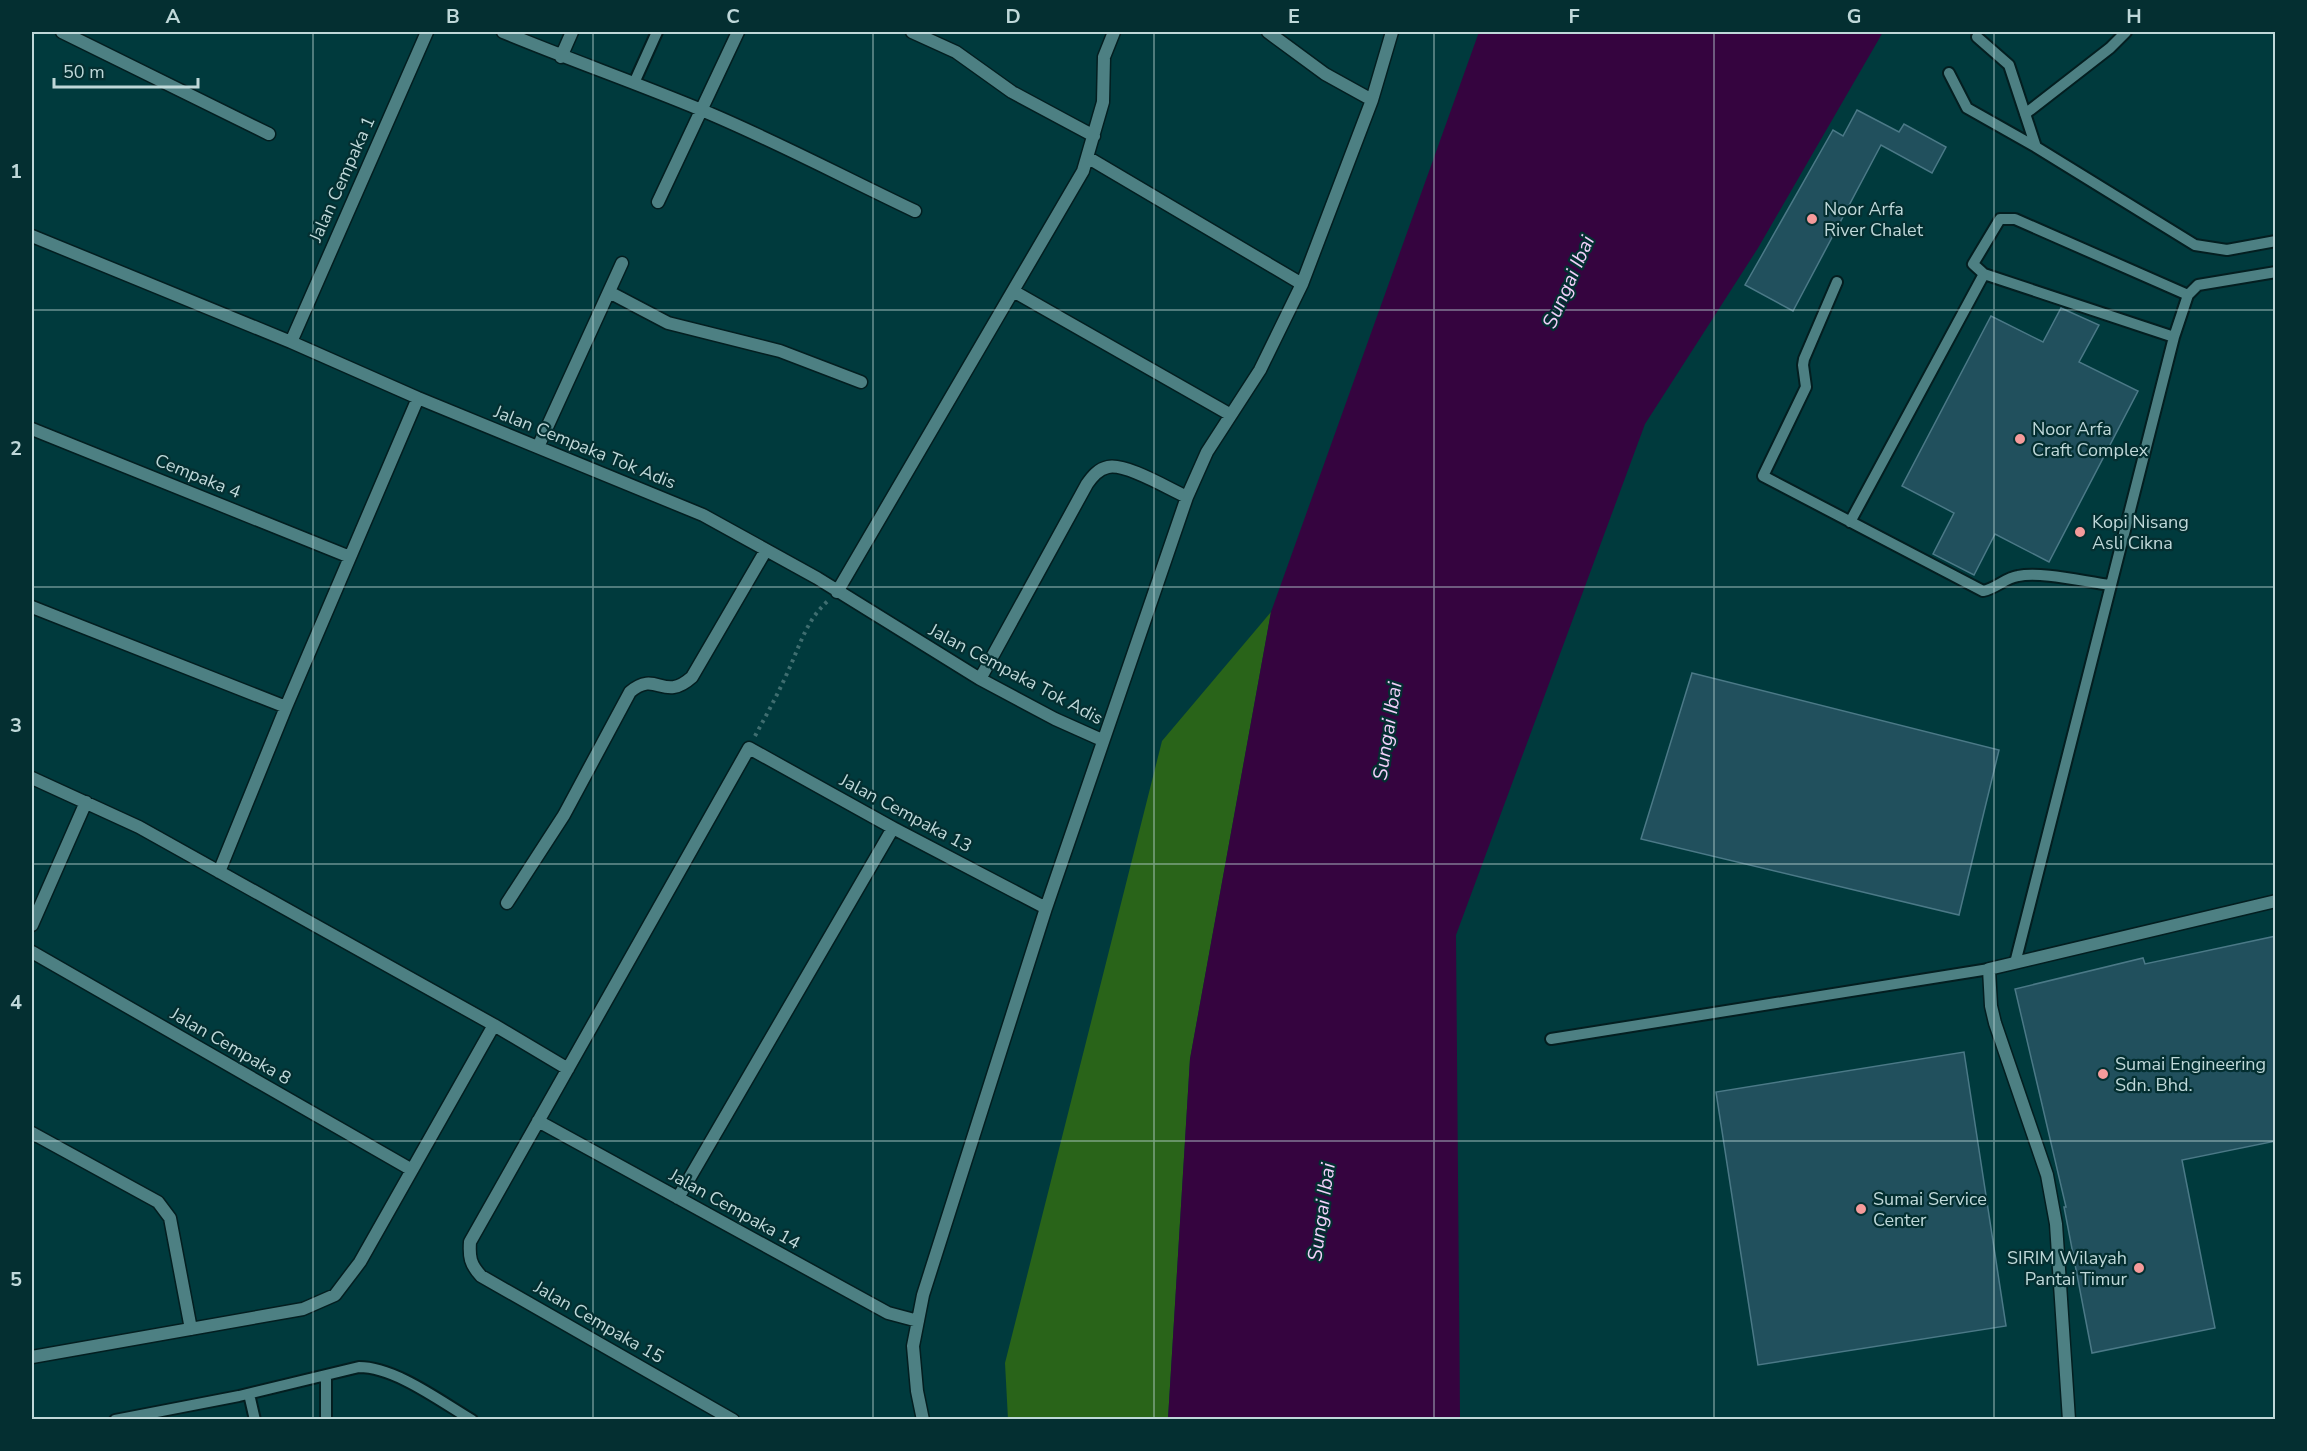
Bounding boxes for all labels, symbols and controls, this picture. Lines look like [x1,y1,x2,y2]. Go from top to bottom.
text: A [166,3,181,30]
text: B [446,3,460,30]
text: C [726,3,740,30]
text: D [1005,3,1021,30]
text: E [1288,3,1300,30]
text: F [1568,3,1580,30]
text: G [1847,3,1861,30]
text: H [2126,3,2142,30]
scale bar [54,51,198,89]
text: 50 m [63,60,105,84]
street label: Jalan Cempaka 1 [303,112,381,247]
text: 1 [10,158,22,185]
place label: Noor Arfa River Chalet [1824,197,1924,242]
marker: Noor Arfa River Chalet [1805,212,1819,226]
water label: Sungai Ibai [1536,231,1601,333]
street label: Jalan Cempaka Tok Adis [490,399,679,494]
place label: Noor Arfa Craft Complex [2032,417,2149,462]
marker: Noor Arfa Craft Complex [2013,432,2027,446]
text: 2 [10,435,22,462]
street label: Cempaka 4 [152,448,245,504]
place label: Kopi Nisang Asli Cikna [2092,510,2189,555]
marker: Kopi Nisang Asli Cikna [2073,525,2087,539]
street label: Jalan Cempaka Tok Adis [924,617,1107,730]
water label: Sungai Ibai [1366,680,1409,782]
text: 3 [10,712,22,739]
street label: Jalan Cempaka 13 [835,768,976,858]
text: 4 [10,989,22,1016]
street label: Jalan Cempaka 8 [165,1001,296,1090]
place label: Sumai Engineering Sdn. Bhd. [2115,1052,2266,1097]
marker: Sumai Engineering Sdn. Bhd. [2096,1067,2110,1081]
water label: Sungai Ibai [1301,1161,1342,1263]
street label: Jalan Cempaka 14 [664,1163,805,1255]
place label: Sumai Service Center [1873,1187,1987,1232]
marker: Sumai Service Center [1854,1202,1868,1216]
place label: SIRIM Wilayah Pantai Timur [2007,1246,2128,1291]
marker: SIRIM Wilayah Pantai Timur [2132,1261,2146,1275]
text: 5 [10,1266,22,1293]
street label: Jalan Cempaka 15 [529,1275,668,1369]

